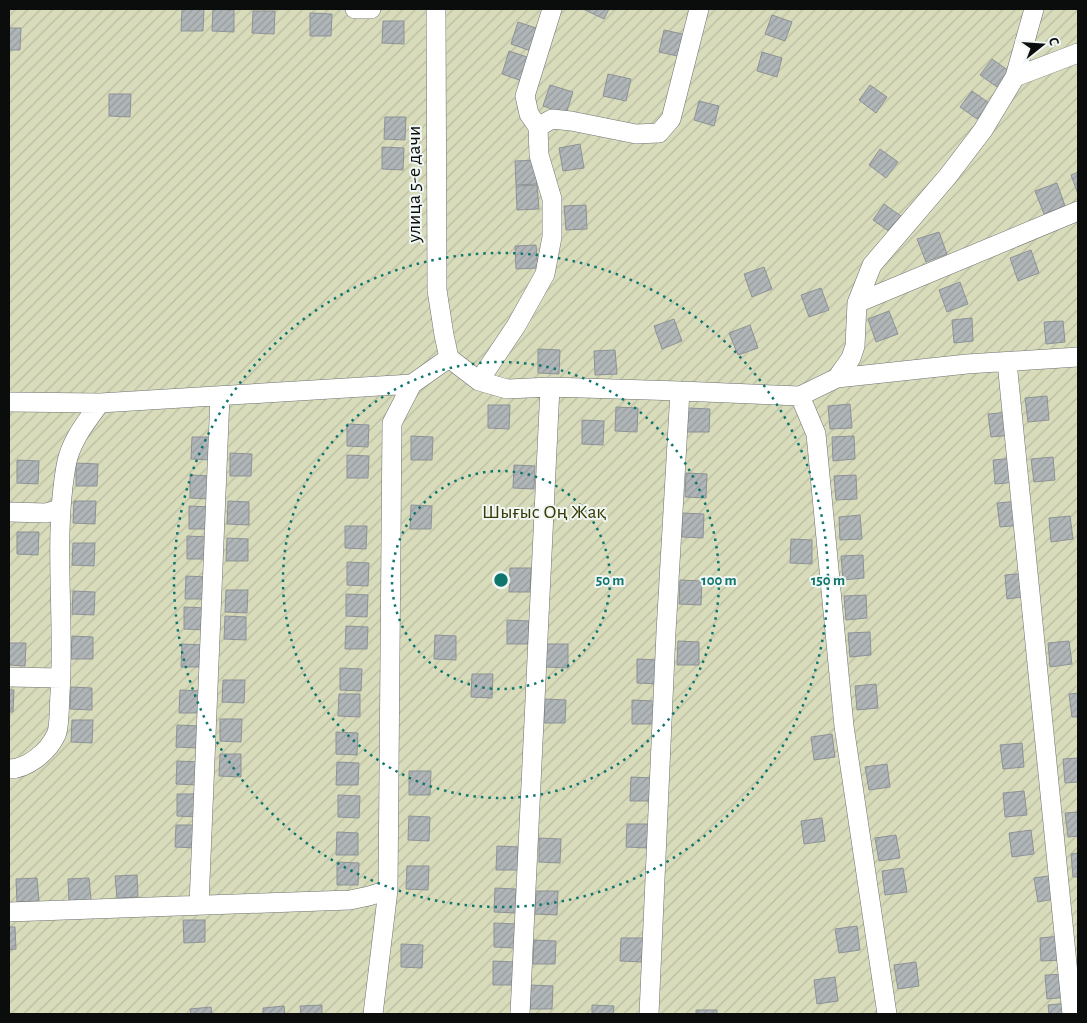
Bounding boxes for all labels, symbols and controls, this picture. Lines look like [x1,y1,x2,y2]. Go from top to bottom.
north arrow [1017,20,1067,70]
text: С [1046,36,1061,47]
street label: улица 5-е дачи [404,126,424,243]
park label: Шығыс Оң Жақ [482,502,606,522]
centre of rings [492,571,510,589]
text: 50 m [596,573,624,588]
text: 100 m [701,573,737,588]
text: 150 m [811,573,845,588]

